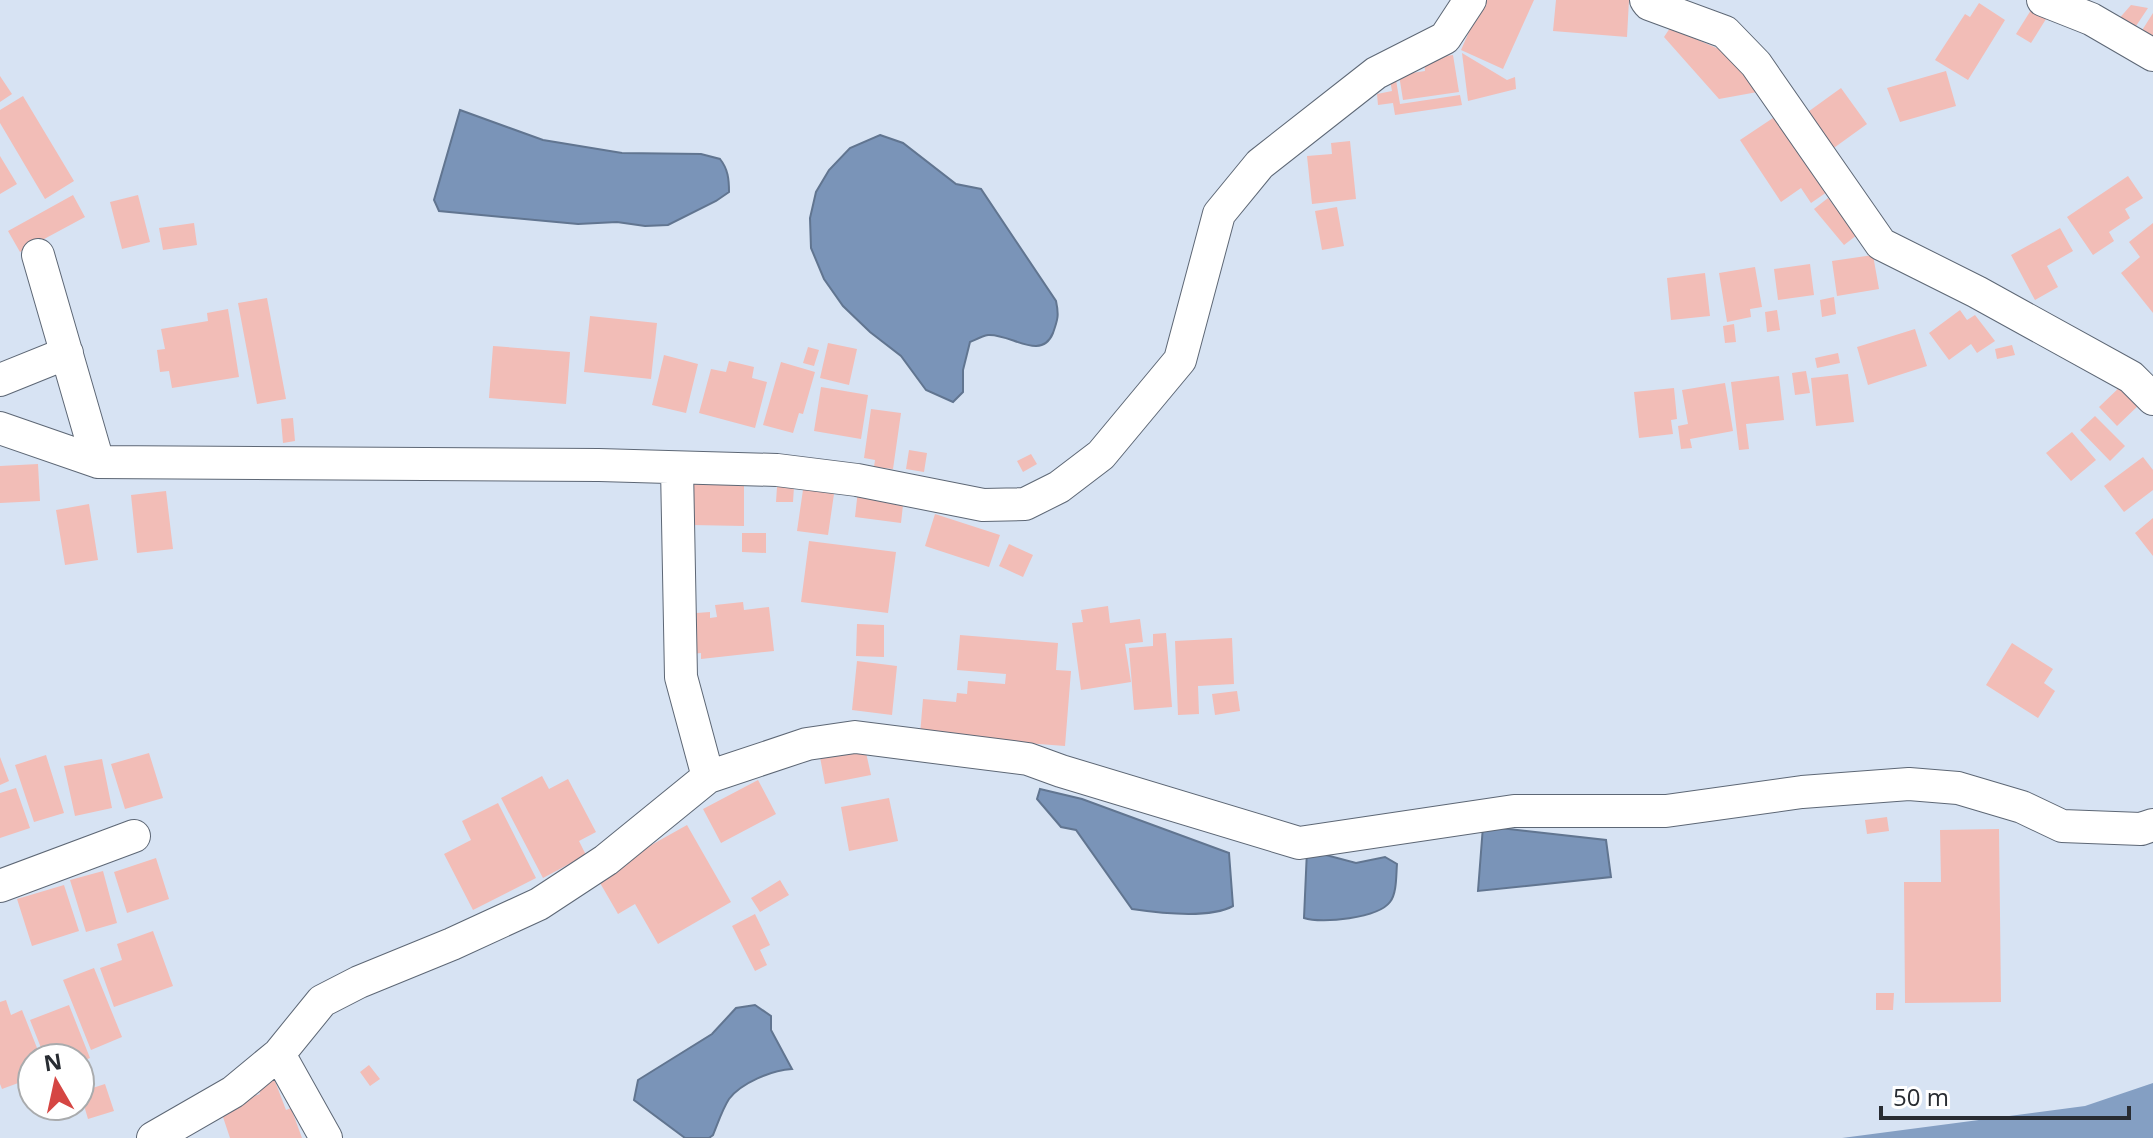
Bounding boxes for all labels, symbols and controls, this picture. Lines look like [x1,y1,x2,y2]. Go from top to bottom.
north arrow [16,1042,96,1122]
text: N [42,1045,64,1077]
scale bar [1881,1070,2129,1120]
text: 50 m [1893,1080,1949,1113]

